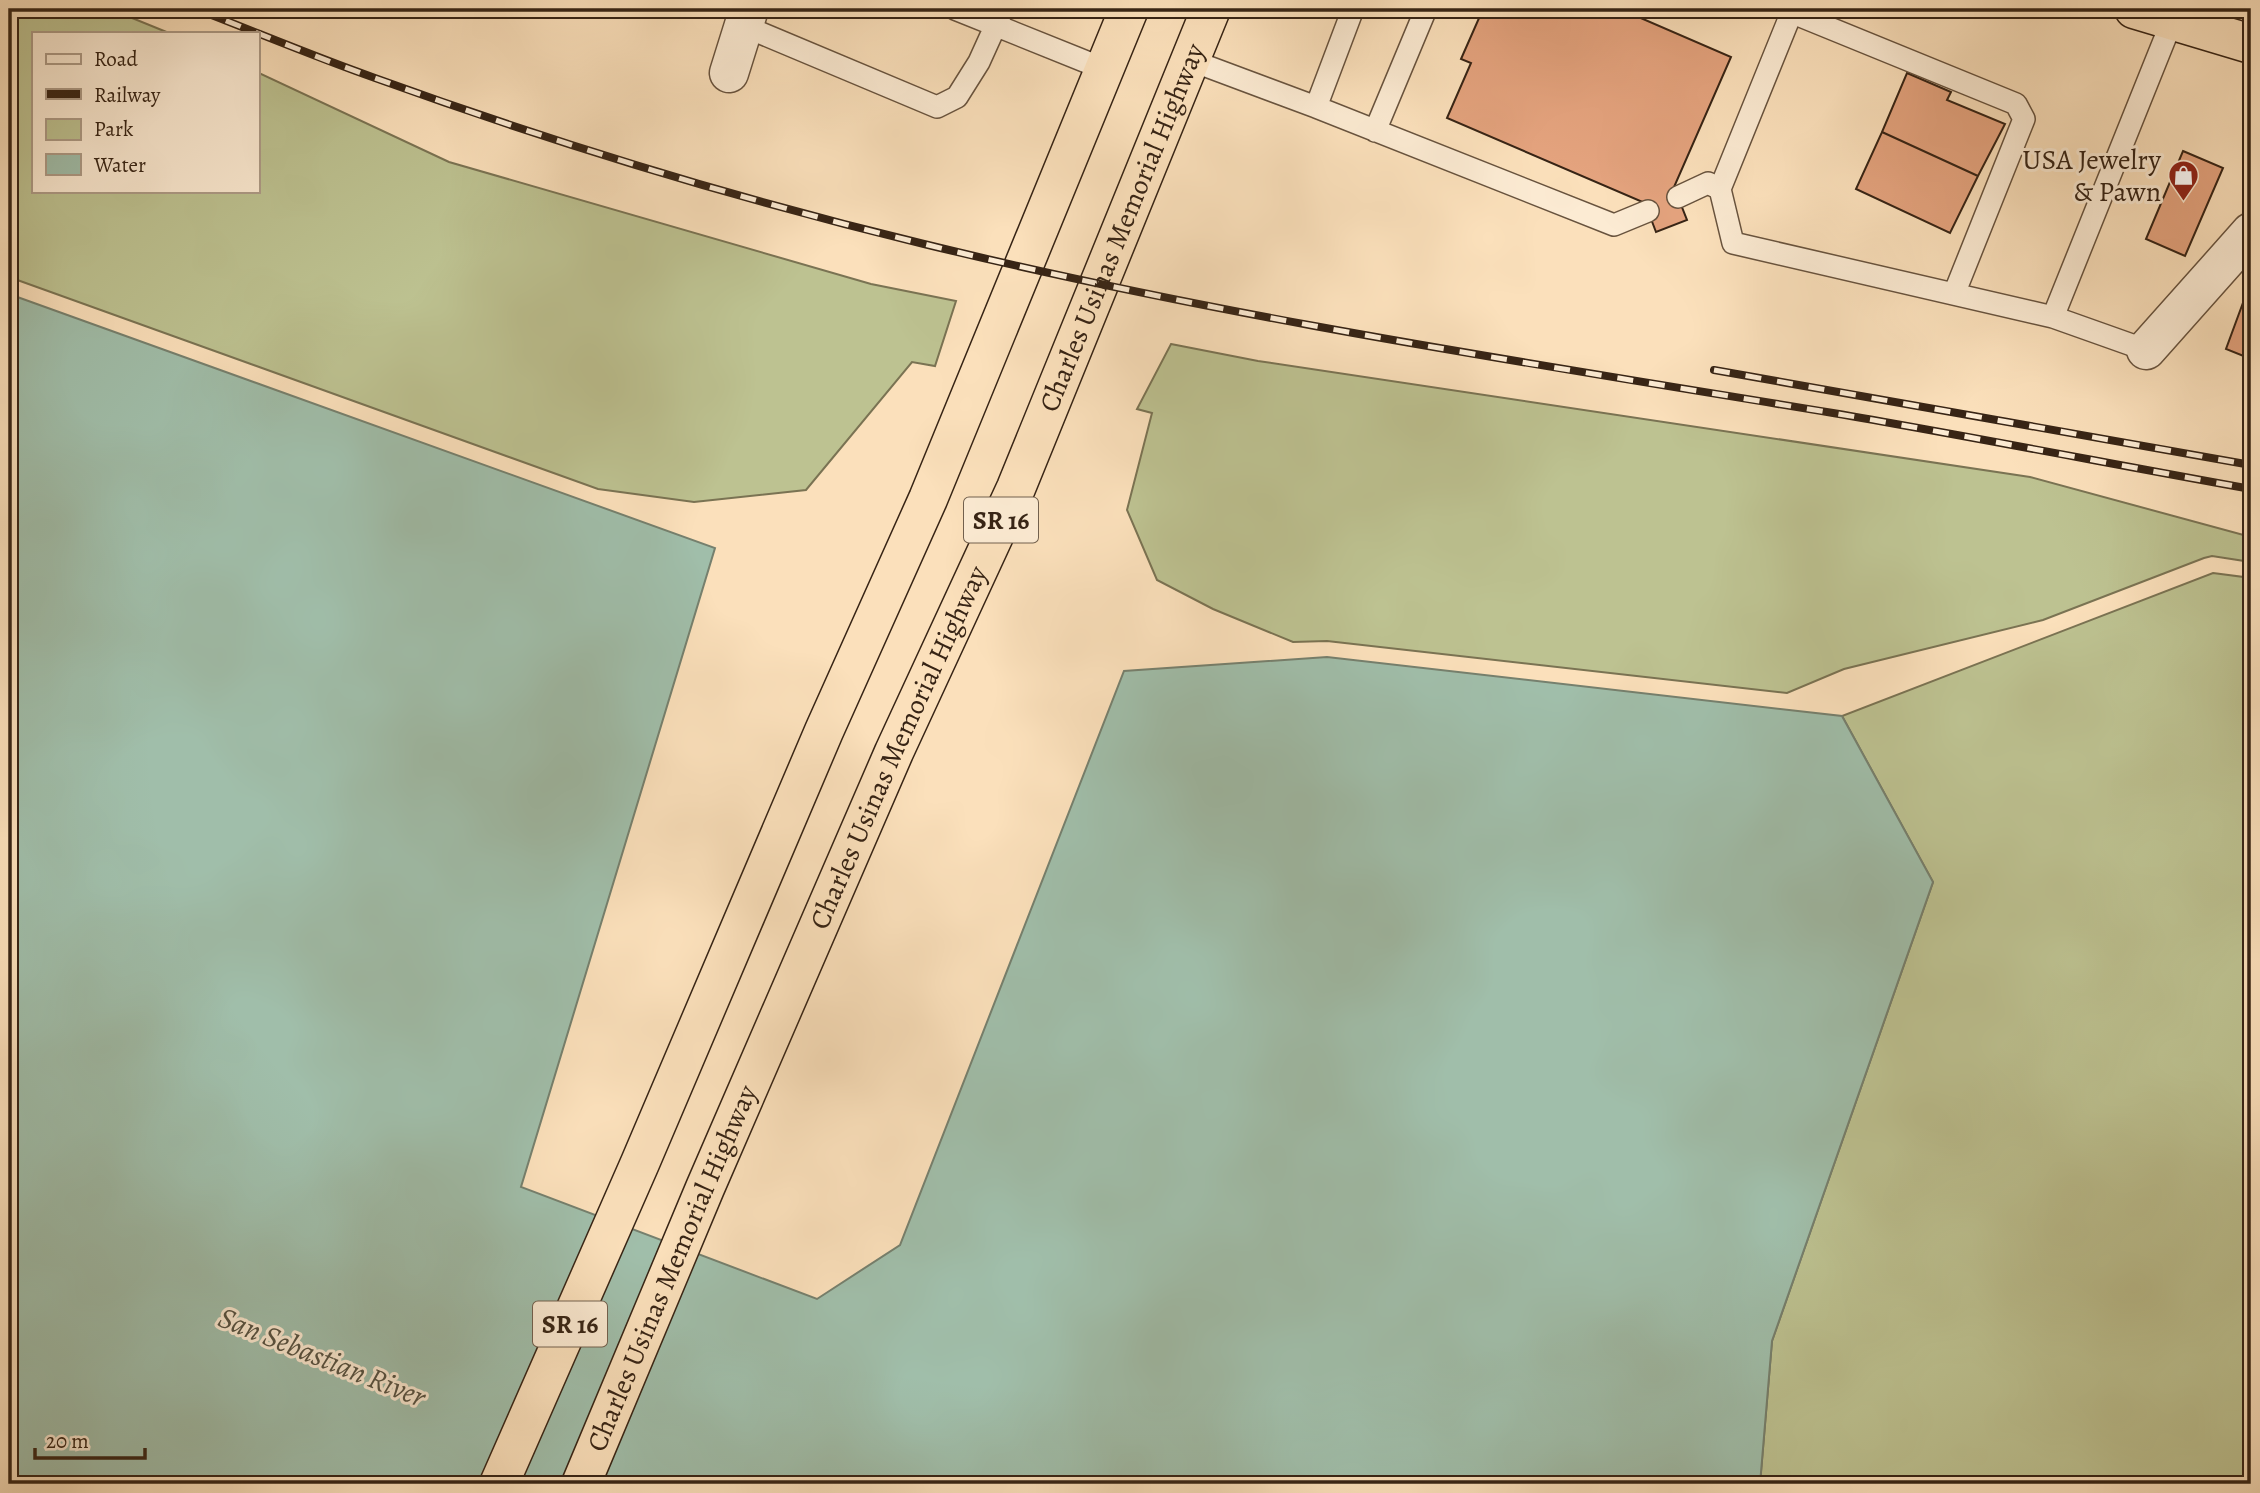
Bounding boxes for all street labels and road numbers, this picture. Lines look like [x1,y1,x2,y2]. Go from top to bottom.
street label: Charles Usinas Memorial Highway [1030,37,1214,418]
road number: SR 16 [964,498,1038,542]
street label: Charles Usinas Memorial Highway [800,559,997,935]
street label: Charles Usinas Memorial Highway [578,1079,767,1457]
road number: SR 16 [533,1302,607,1346]

